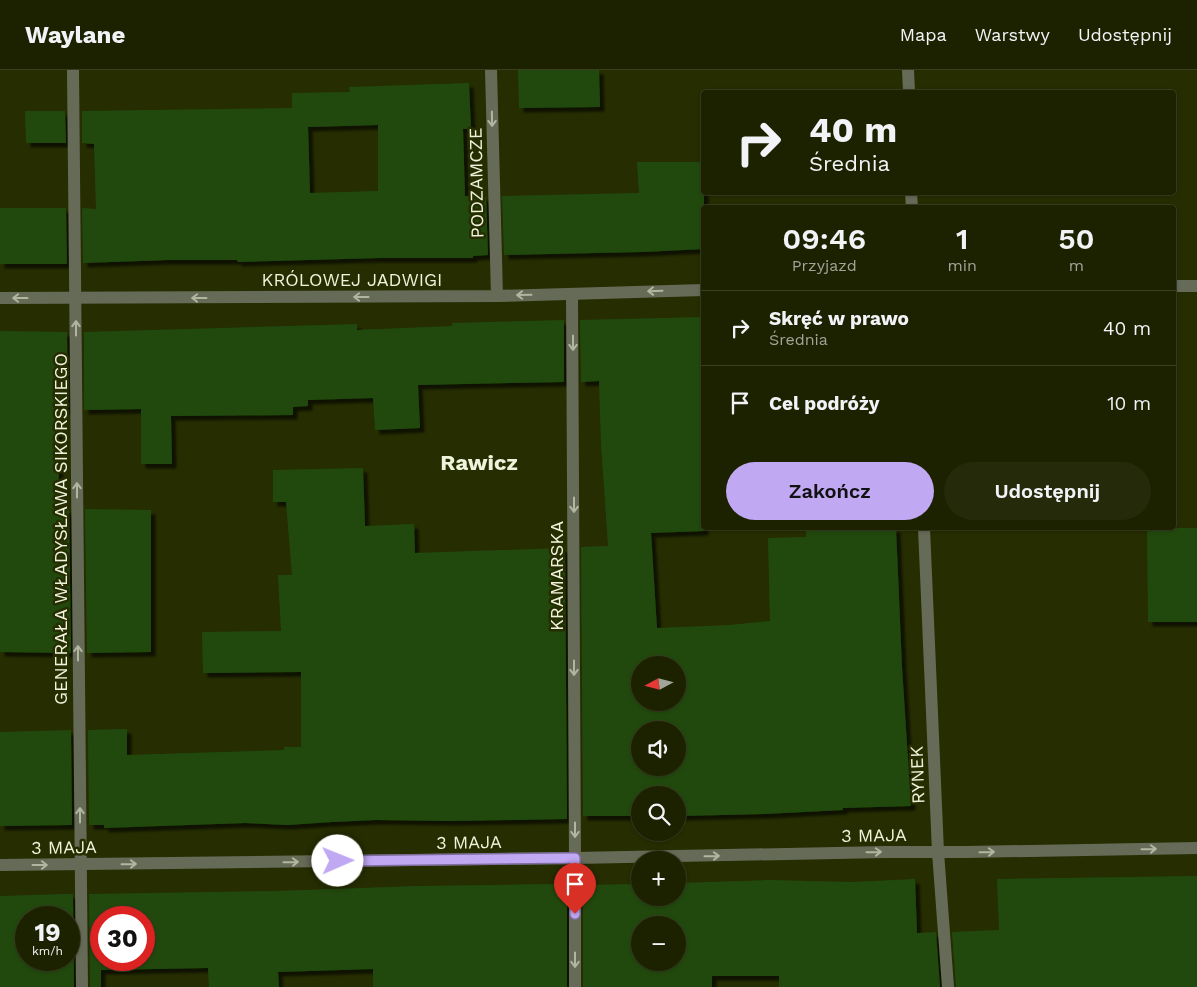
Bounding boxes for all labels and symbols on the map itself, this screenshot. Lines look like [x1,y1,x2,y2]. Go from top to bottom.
one-way arrow [488,110,497,126]
street label: PODZAMCZE [465,127,487,239]
street label: KRÓLOWEJ JADWIGI [262,269,442,290]
one-way arrow [647,287,663,296]
one-way arrow [516,290,532,300]
one-way arrow [353,292,370,302]
one-way arrow [13,293,29,303]
one-way arrow [191,293,207,303]
one-way arrow [71,320,81,336]
one-way arrow [568,334,578,351]
street label: GENERAŁA WŁADYSŁAWA SIKORSKIEGO [50,353,71,705]
district label: Rawicz [440,450,518,475]
one-way arrow [72,483,82,499]
one-way arrow [569,497,578,513]
street label: KRAMARSKA [546,521,567,631]
one-way arrow [74,645,83,661]
north arrow [631,656,686,711]
one-way arrow [569,660,579,676]
street label: RYNEK [905,745,929,804]
one-way arrow [75,808,85,824]
one-way arrow [570,822,580,838]
street label: 3 MAJA [841,824,907,846]
street label: 3 MAJA [436,831,502,853]
position arrow [311,834,363,886]
street label: 3 MAJA [31,836,97,858]
one-way arrow [1141,844,1157,854]
one-way arrow [866,847,882,857]
one-way arrow [978,847,995,857]
one-way arrow [703,851,719,860]
one-way arrow [283,857,299,867]
one-way arrow [120,859,137,869]
one-way arrow [32,860,48,869]
pin [554,863,596,914]
speed limit sign: 30 [90,906,155,971]
one-way arrow [570,951,580,967]

